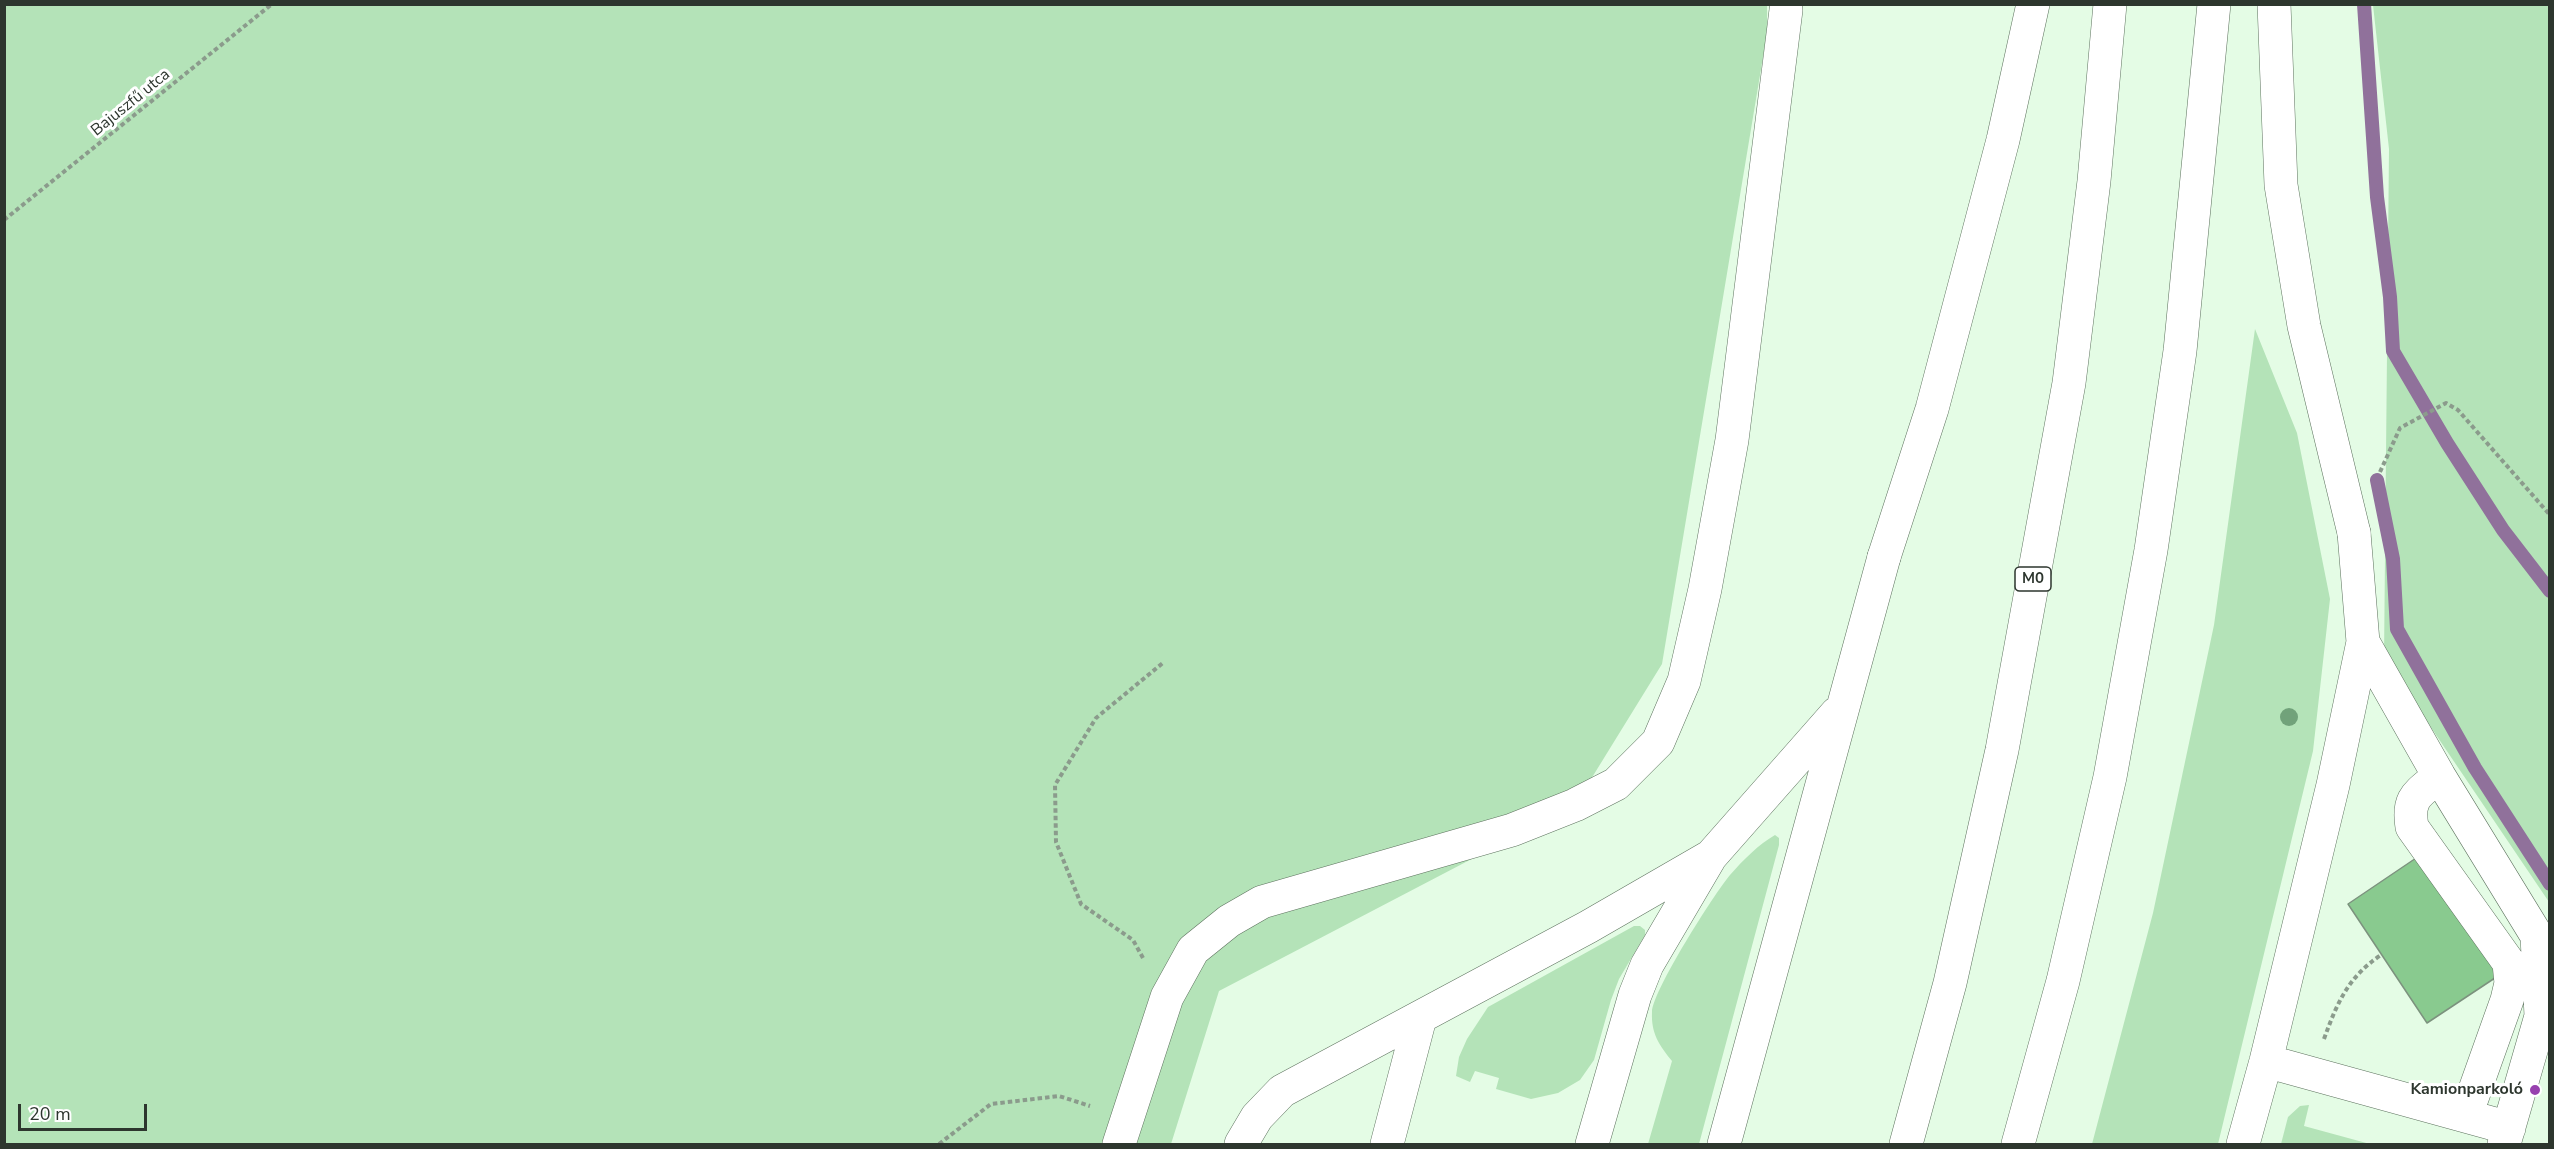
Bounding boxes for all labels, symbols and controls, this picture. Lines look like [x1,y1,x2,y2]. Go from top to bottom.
street label: Bajuszfű utca [88,65,174,141]
road number: M0 [2015,567,2051,591]
place label: Kamionparkoló [2410,1080,2523,1100]
marker: Kamionparkoló [2528,1083,2542,1097]
scale bar [21,1092,150,1130]
text: 20 m [29,1102,71,1126]

